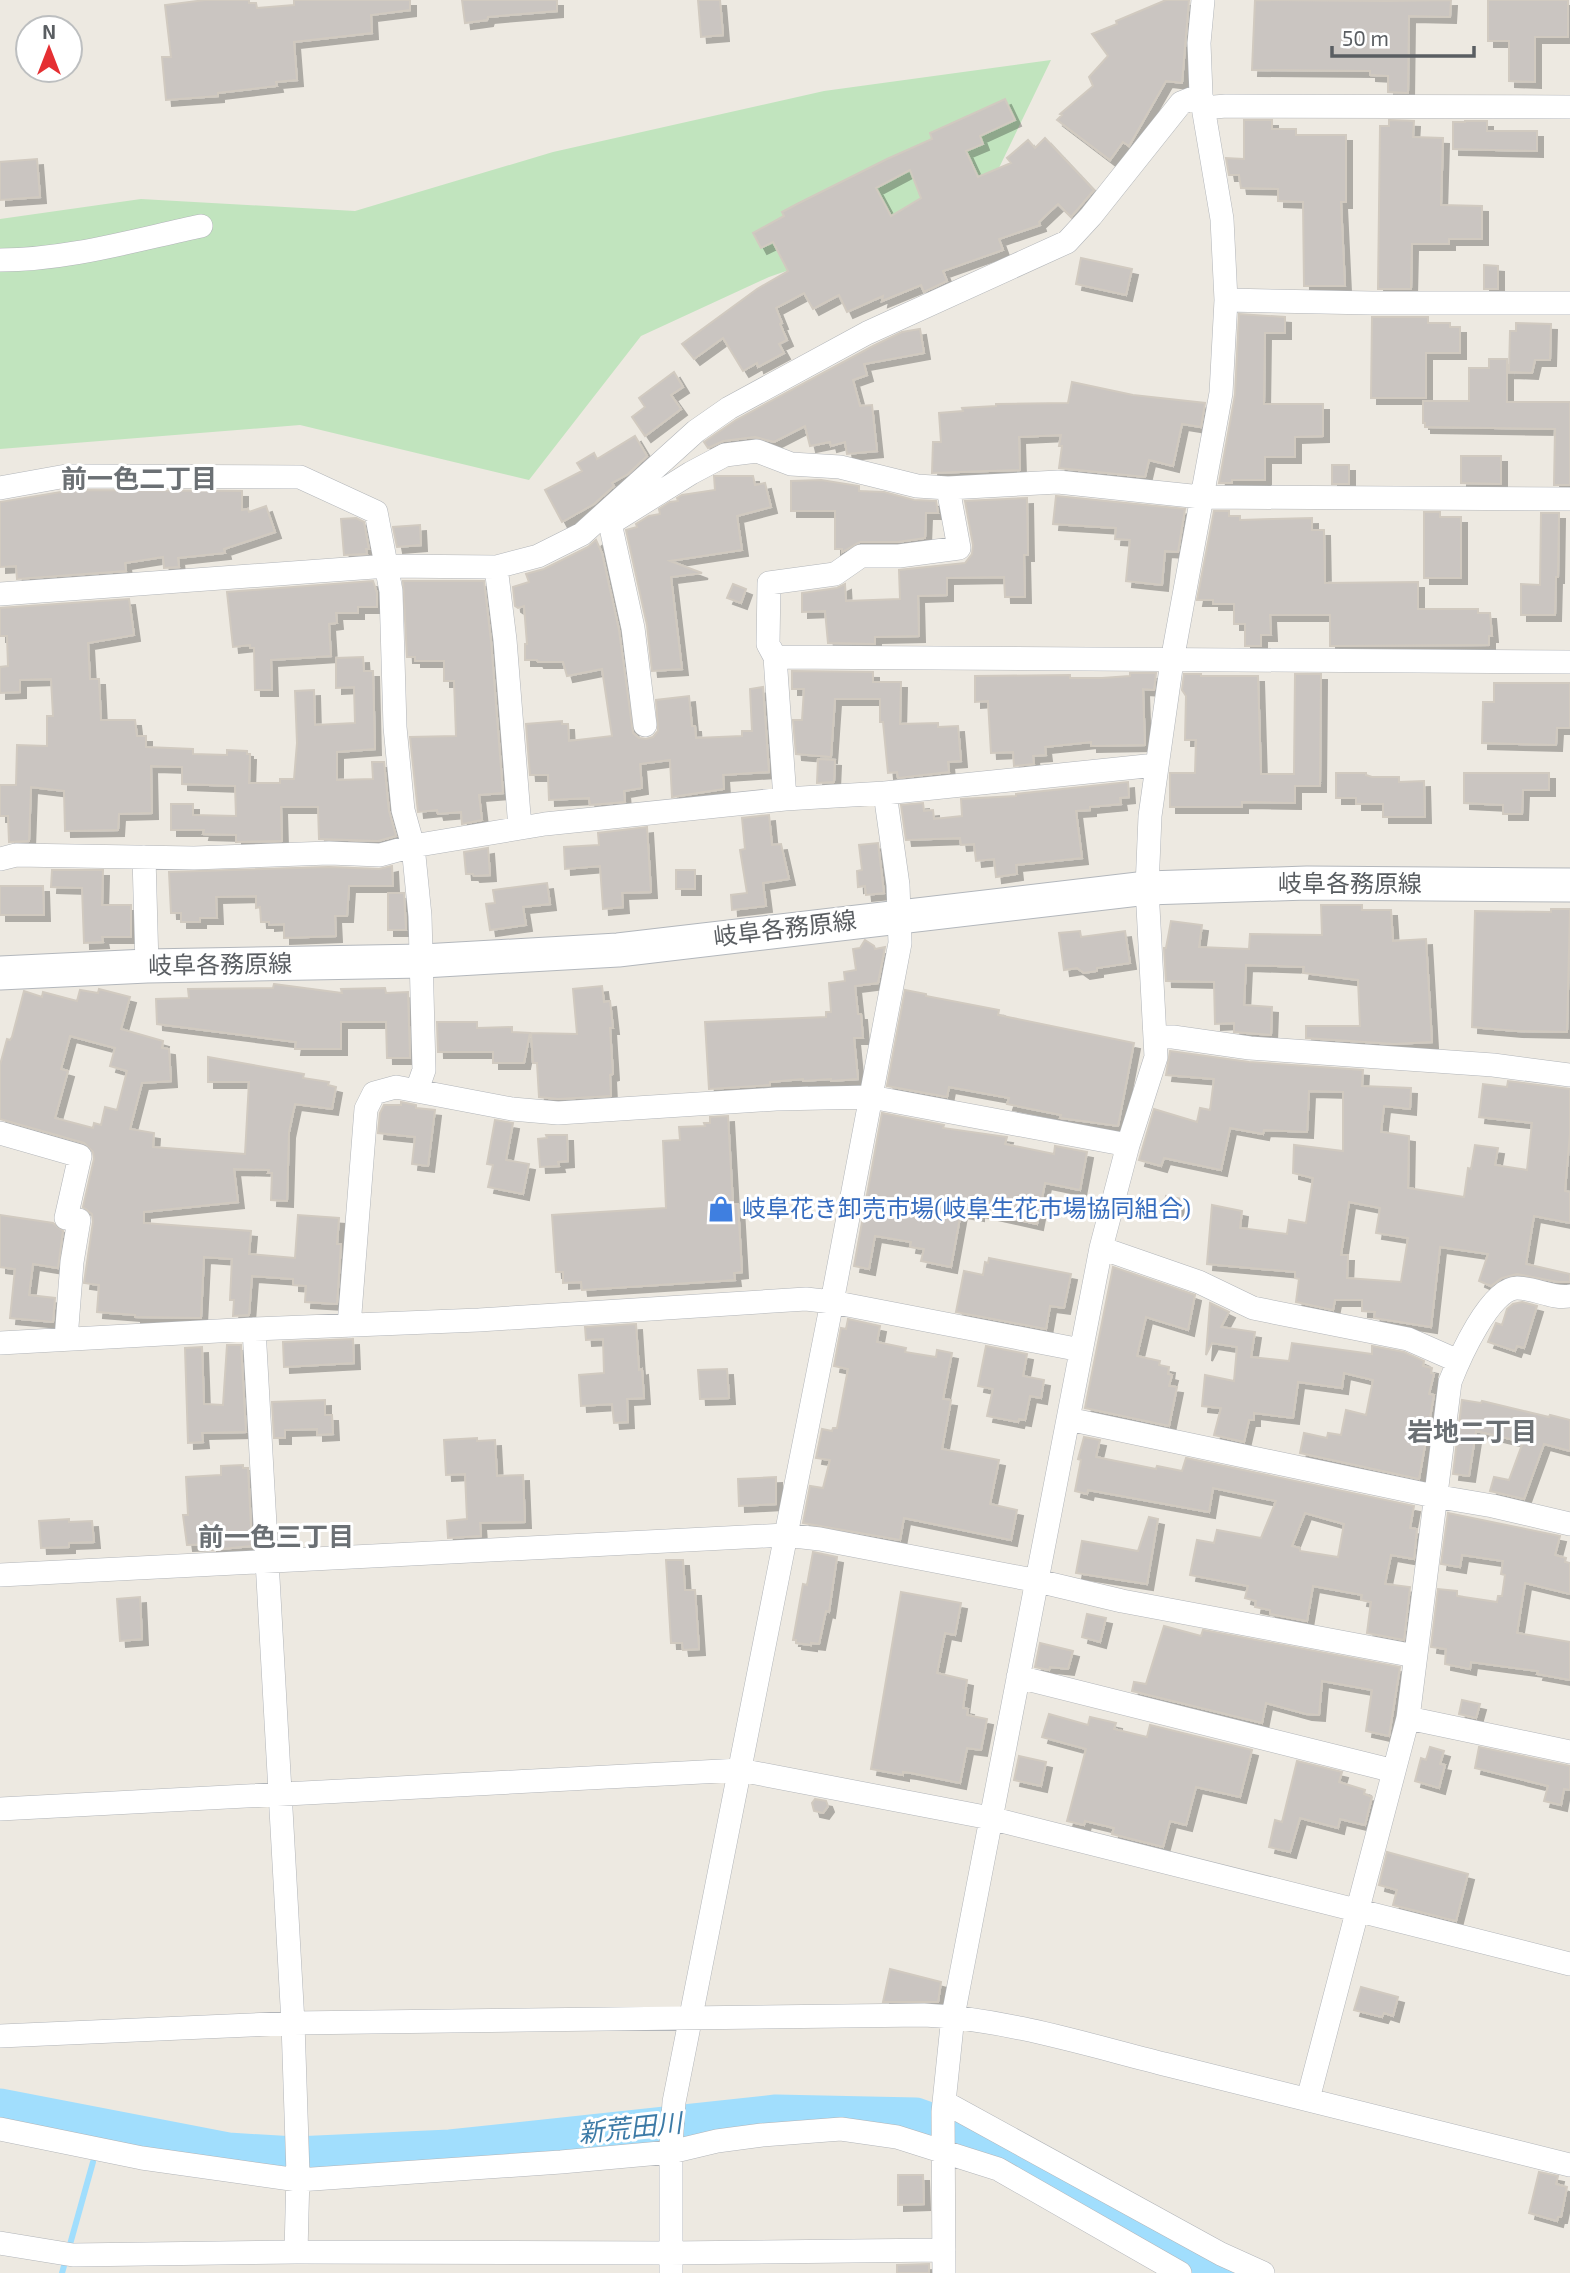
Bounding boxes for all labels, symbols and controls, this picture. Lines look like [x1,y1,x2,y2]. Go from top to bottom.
north arrow [14,14,84,84]
scale bar [1332,14,1474,58]
text: N [42,20,56,43]
text: 50 m [1342,25,1389,50]
district label: 前一色二丁目 [61,462,217,493]
street label: 岐阜各務原線 [1278,868,1422,897]
street label: 岐阜各務原線 [712,904,858,951]
street label: 岐阜各務原線 [148,948,292,979]
place label: 岐阜花き卸売市場(岐阜生花市場協同組合) [742,1193,1191,1222]
shop icon: 岐阜花き卸売市場(岐阜生花市場協同組合) [706,1194,736,1224]
district label: 岩地二丁目 [1407,1415,1537,1446]
district label: 前一色三丁目 [198,1520,354,1551]
water label: 新荒田川 [577,2105,686,2147]

